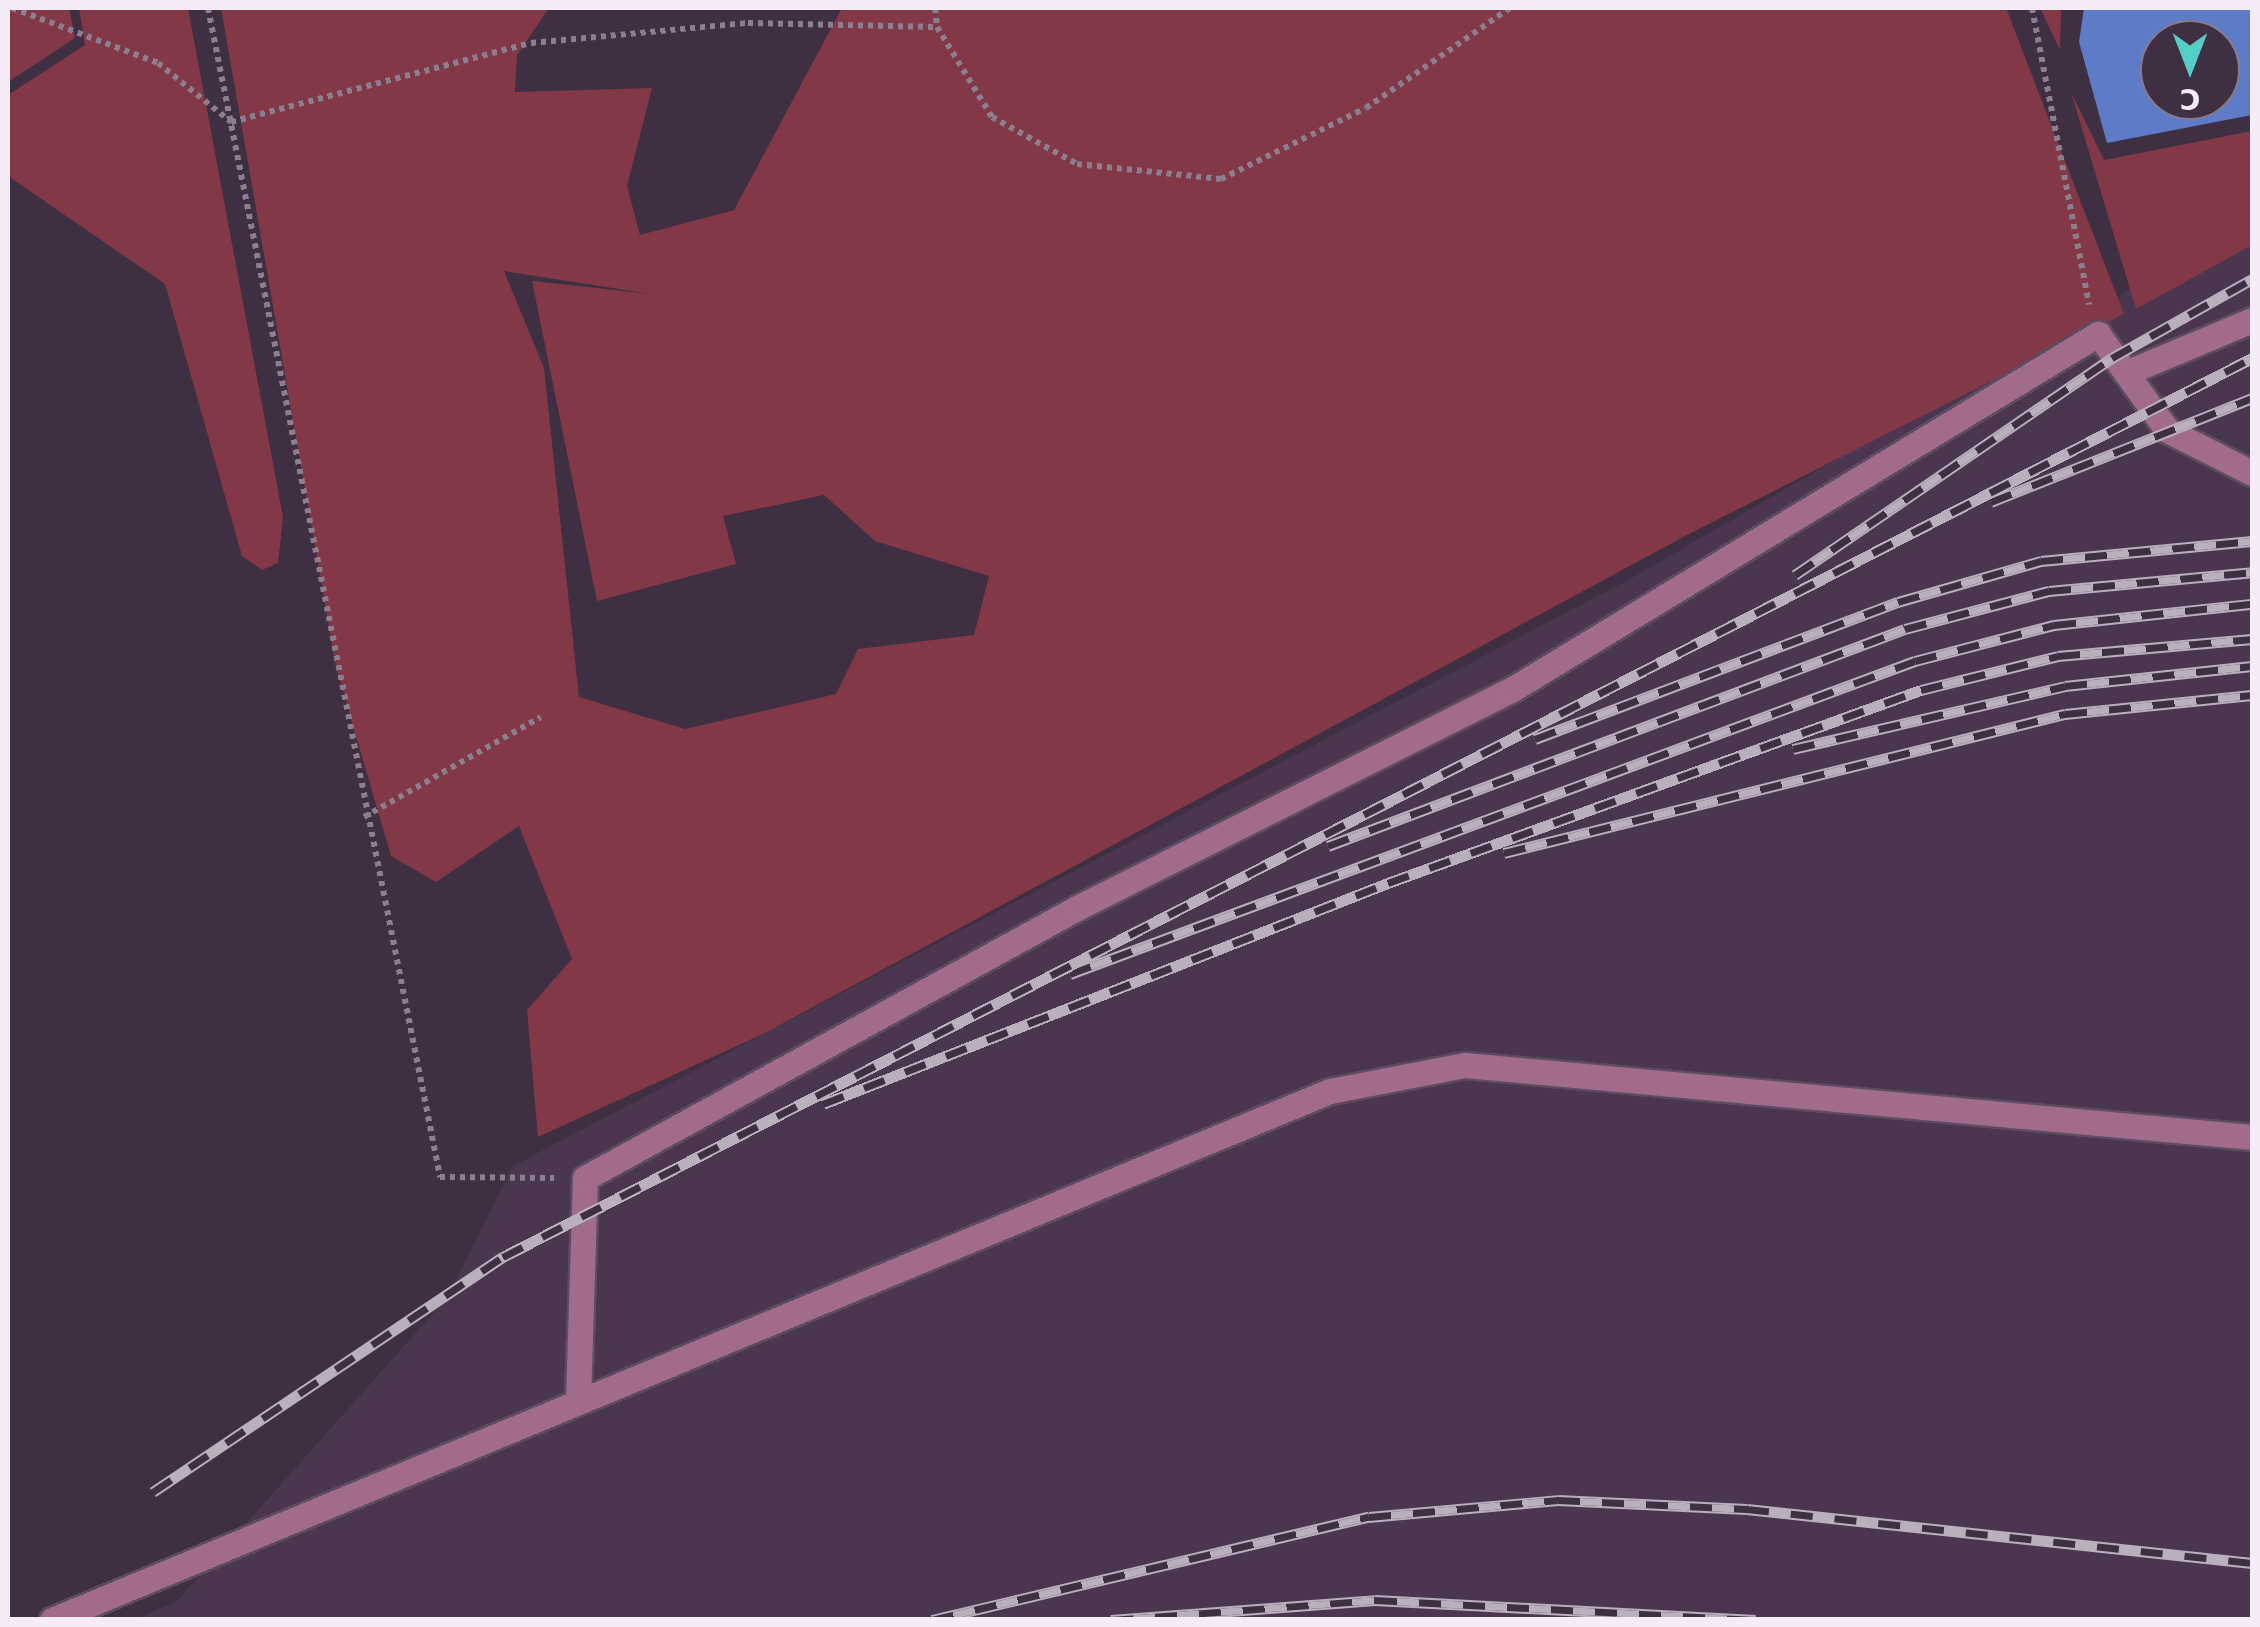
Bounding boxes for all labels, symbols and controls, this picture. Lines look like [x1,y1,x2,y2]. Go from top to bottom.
north arrow [2140,20,2240,120]
text: С [2180,82,2200,115]

